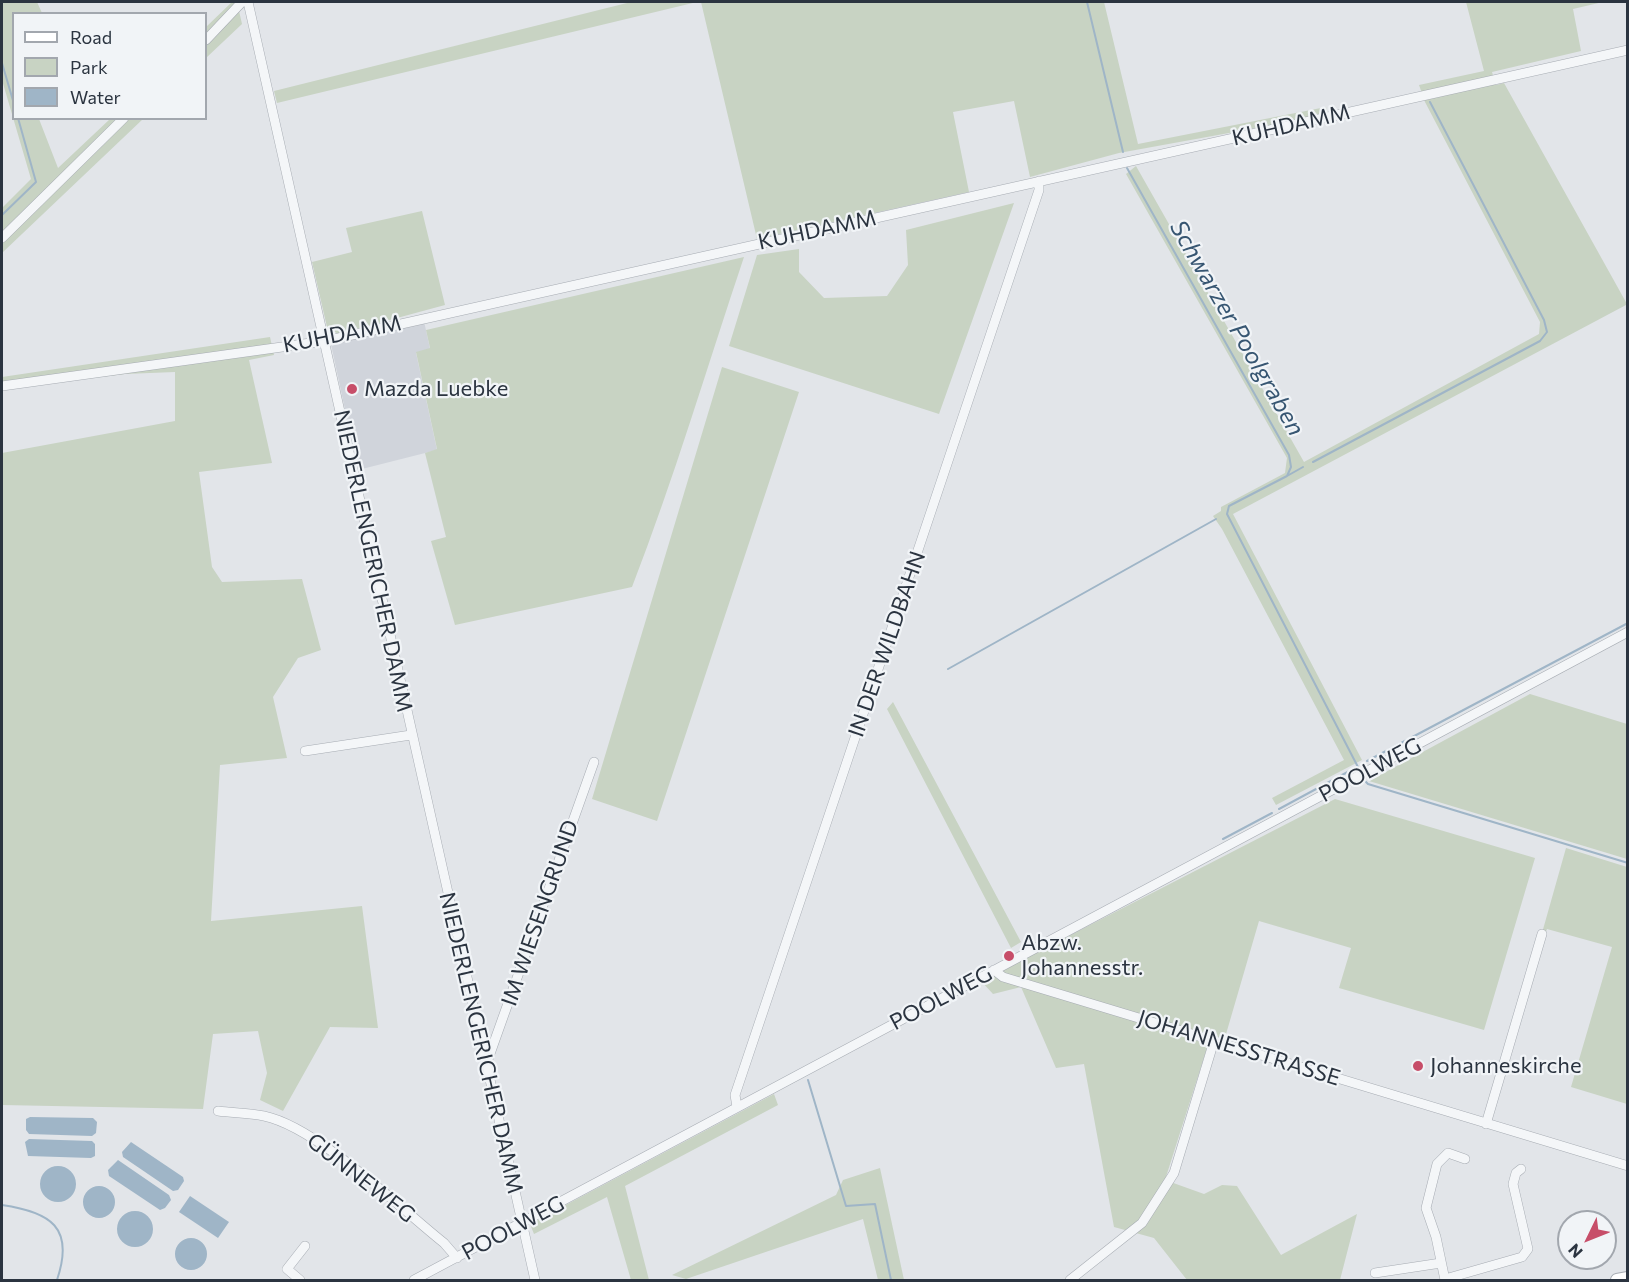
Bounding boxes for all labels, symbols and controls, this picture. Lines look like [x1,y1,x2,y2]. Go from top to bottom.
legend [12,12,207,120]
text: Road [70,26,112,48]
text: Park [70,56,108,78]
text: Water [70,86,121,108]
street label: KUHDAMM [1229,99,1353,151]
street label: KUHDAMM [755,205,879,255]
water label: Schwarzer Poolgraben [1164,215,1310,441]
street label: KUHDAMM [280,310,404,358]
place label: Mazda Luebke [364,376,508,402]
marker: Mazda Luebke [345,382,359,396]
street label: NIEDERLENGERICHER DAMM [328,407,418,715]
street label: IN DER WILDBAHN [843,548,931,740]
street label: POOLWEG [1314,732,1426,808]
street label: IM WIESENGRUND [496,817,584,1009]
street label: NIEDERLENGERICHER DAMM [433,890,529,1196]
place label: Abzw. Johannesstr. [1021,930,1143,981]
marker: Abzw. Johannesstr. [1002,949,1016,963]
street label: POOLWEG [885,960,997,1036]
street label: JOHANNESSTRASSE [1134,1005,1344,1091]
place label: Johanneskirche [1430,1053,1582,1079]
marker: Johanneskirche [1411,1059,1425,1073]
street label: GÜNNEWEG [302,1128,420,1228]
street label: POOLWEG [457,1190,569,1266]
north arrow [1557,1210,1617,1270]
text: N [1564,1240,1586,1262]

